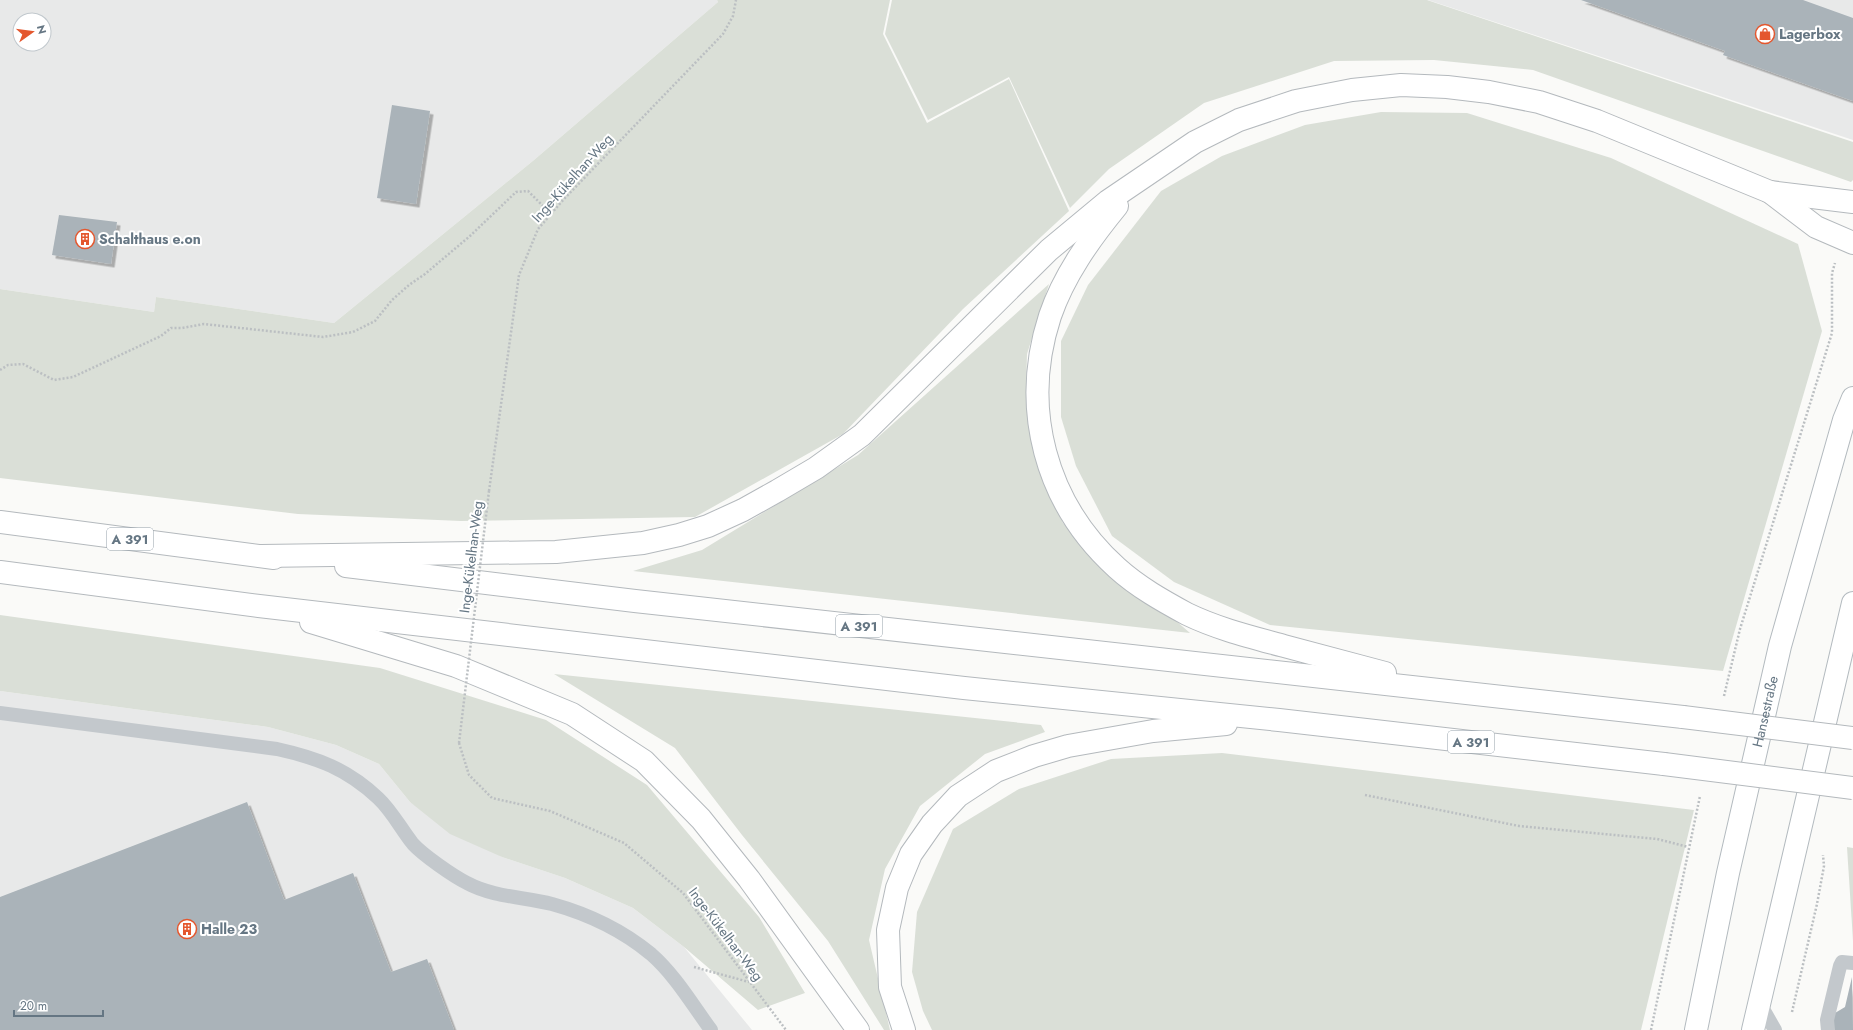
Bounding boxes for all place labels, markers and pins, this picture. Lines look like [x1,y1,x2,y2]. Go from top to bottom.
shop icon: Lagerbox [1754,23,1776,45]
place label: Lagerbox [1779,24,1841,44]
building icon: Schalthaus e.on [74,228,96,250]
place label: Schalthaus e.on [99,229,201,249]
building icon: Halle 23 [176,918,198,940]
place label: Halle 23 [201,919,258,939]

